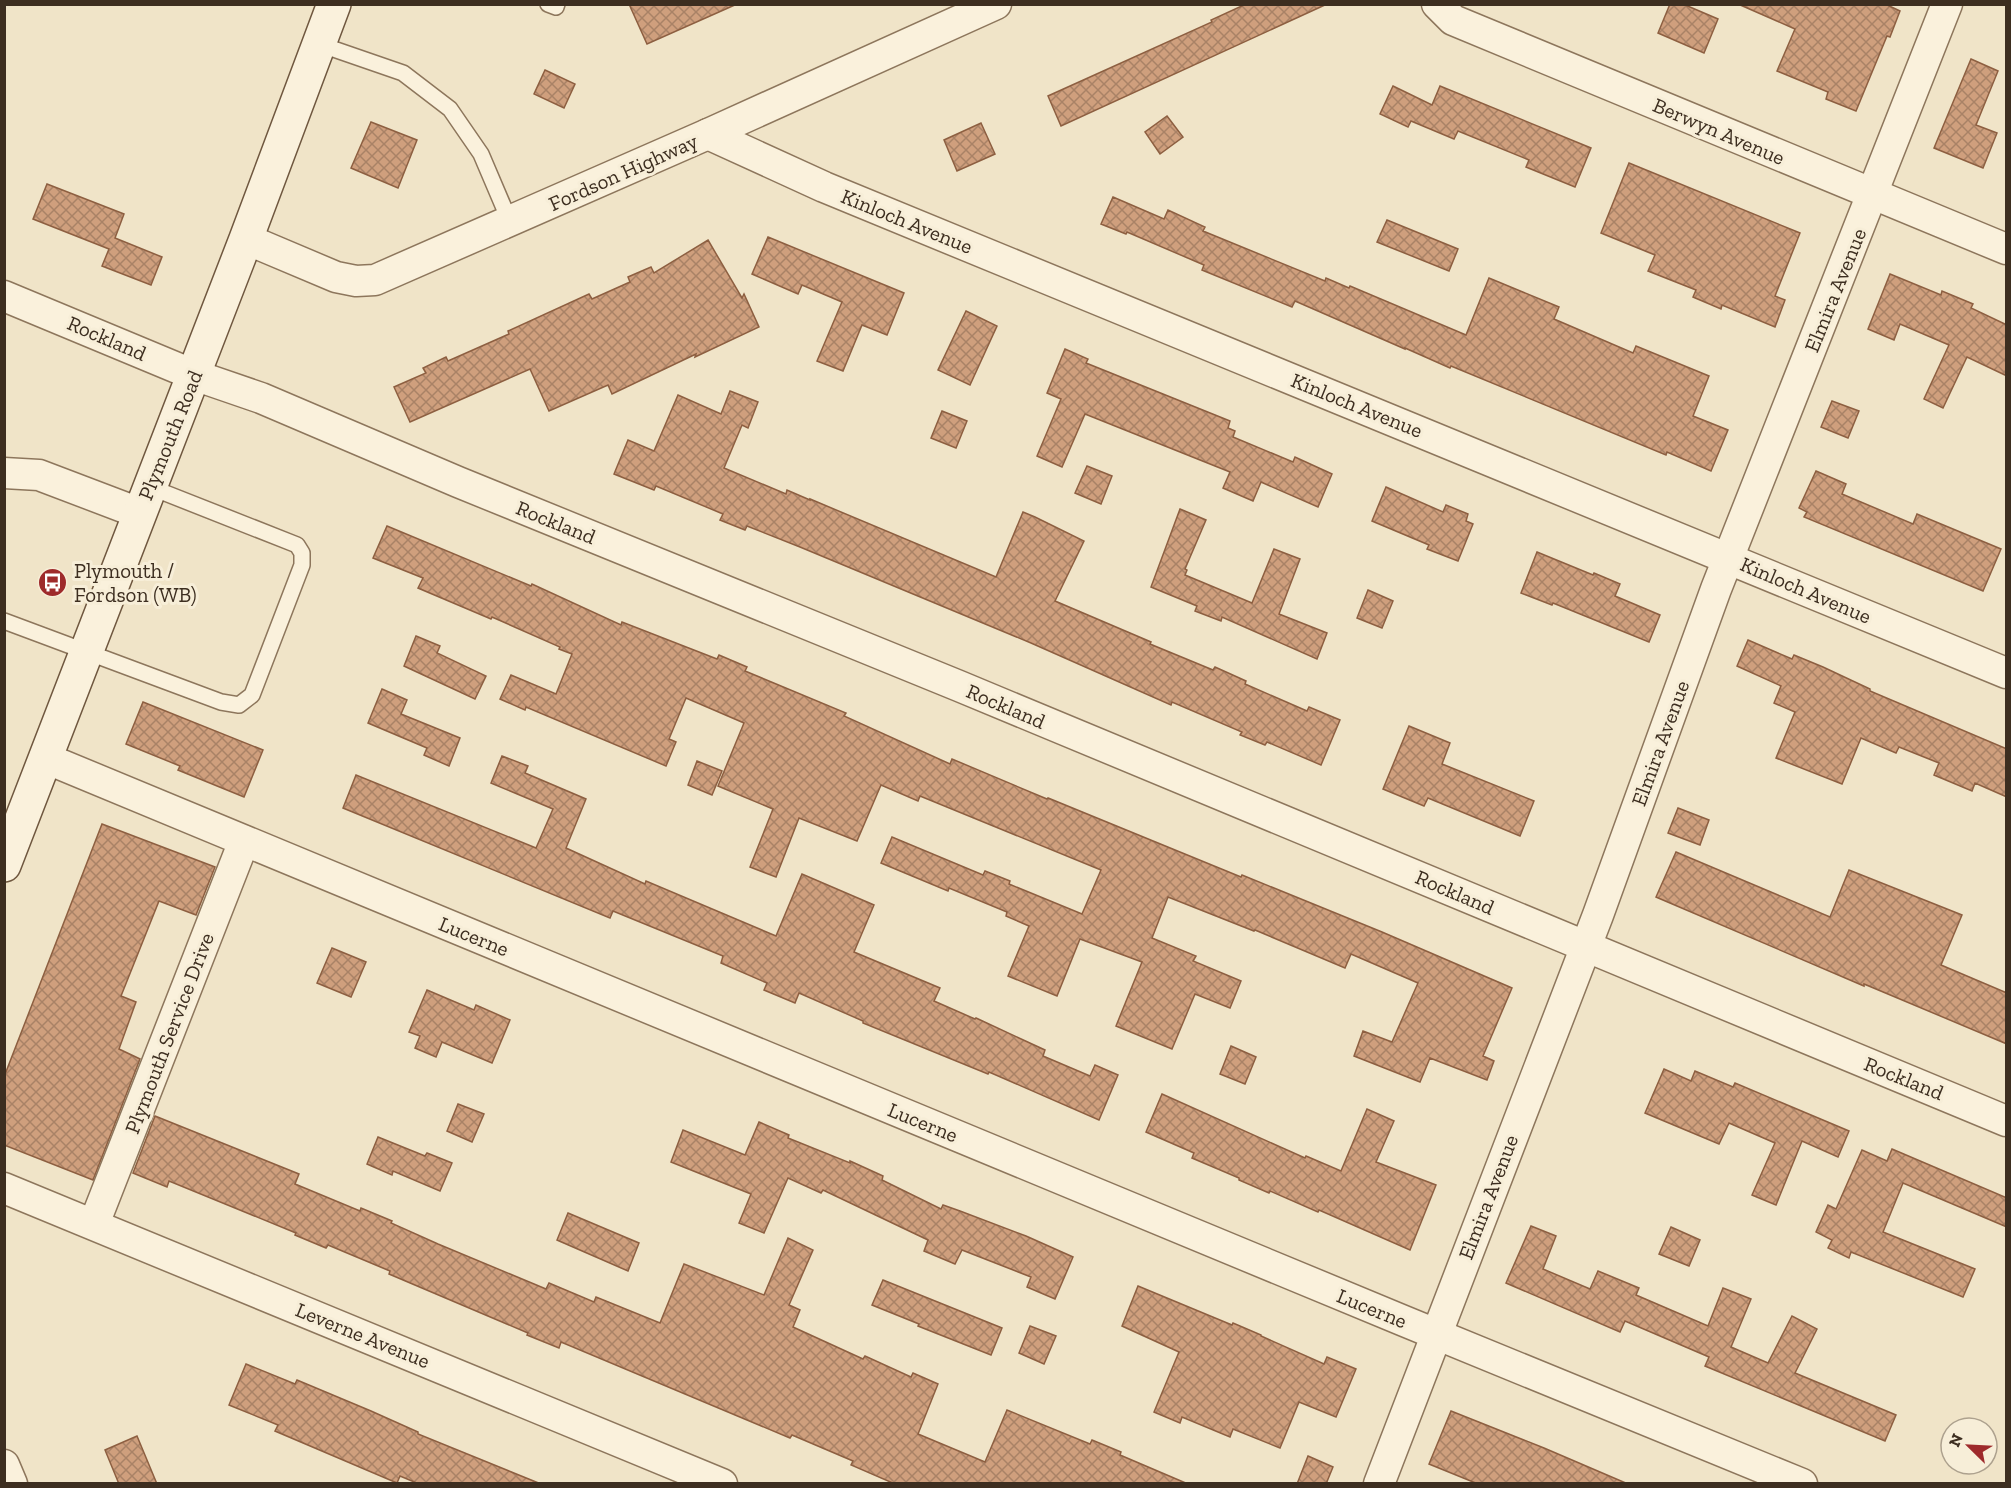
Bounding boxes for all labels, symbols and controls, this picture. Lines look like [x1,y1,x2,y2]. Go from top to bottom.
street label: Berwyn Avenue [1649,92,1789,170]
street label: Fordson Highway [545,128,702,216]
street label: Kinloch Avenue [838,183,977,259]
street label: Elmira Avenue [1799,224,1871,356]
street label: Rockland [64,310,151,366]
street label: Plymouth Road [133,366,208,504]
street label: Kinloch Avenue [1288,367,1427,443]
street label: Rockland [513,495,600,549]
street label: Kinloch Avenue [1737,551,1875,629]
place label: Plymouth / Fordson (WB) [74,558,196,607]
bus stop icon: Plymouth / Fordson (WB) [37,566,69,598]
street label: Elmira Avenue [1626,677,1694,809]
street label: Rockland [963,678,1050,734]
street label: Rockland [1412,864,1499,920]
street label: Lucerne [435,911,513,961]
street label: Plymouth Service Drive [119,929,219,1137]
street label: Rockland [1861,1051,1948,1105]
street label: Lucerne [884,1097,962,1147]
street label: Elmira Avenue [1453,1131,1523,1263]
street label: Lucerne [1333,1283,1411,1333]
street label: Leverne Avenue [292,1297,434,1373]
north arrow [1939,1416,1999,1476]
text: N [1945,1431,1967,1450]

